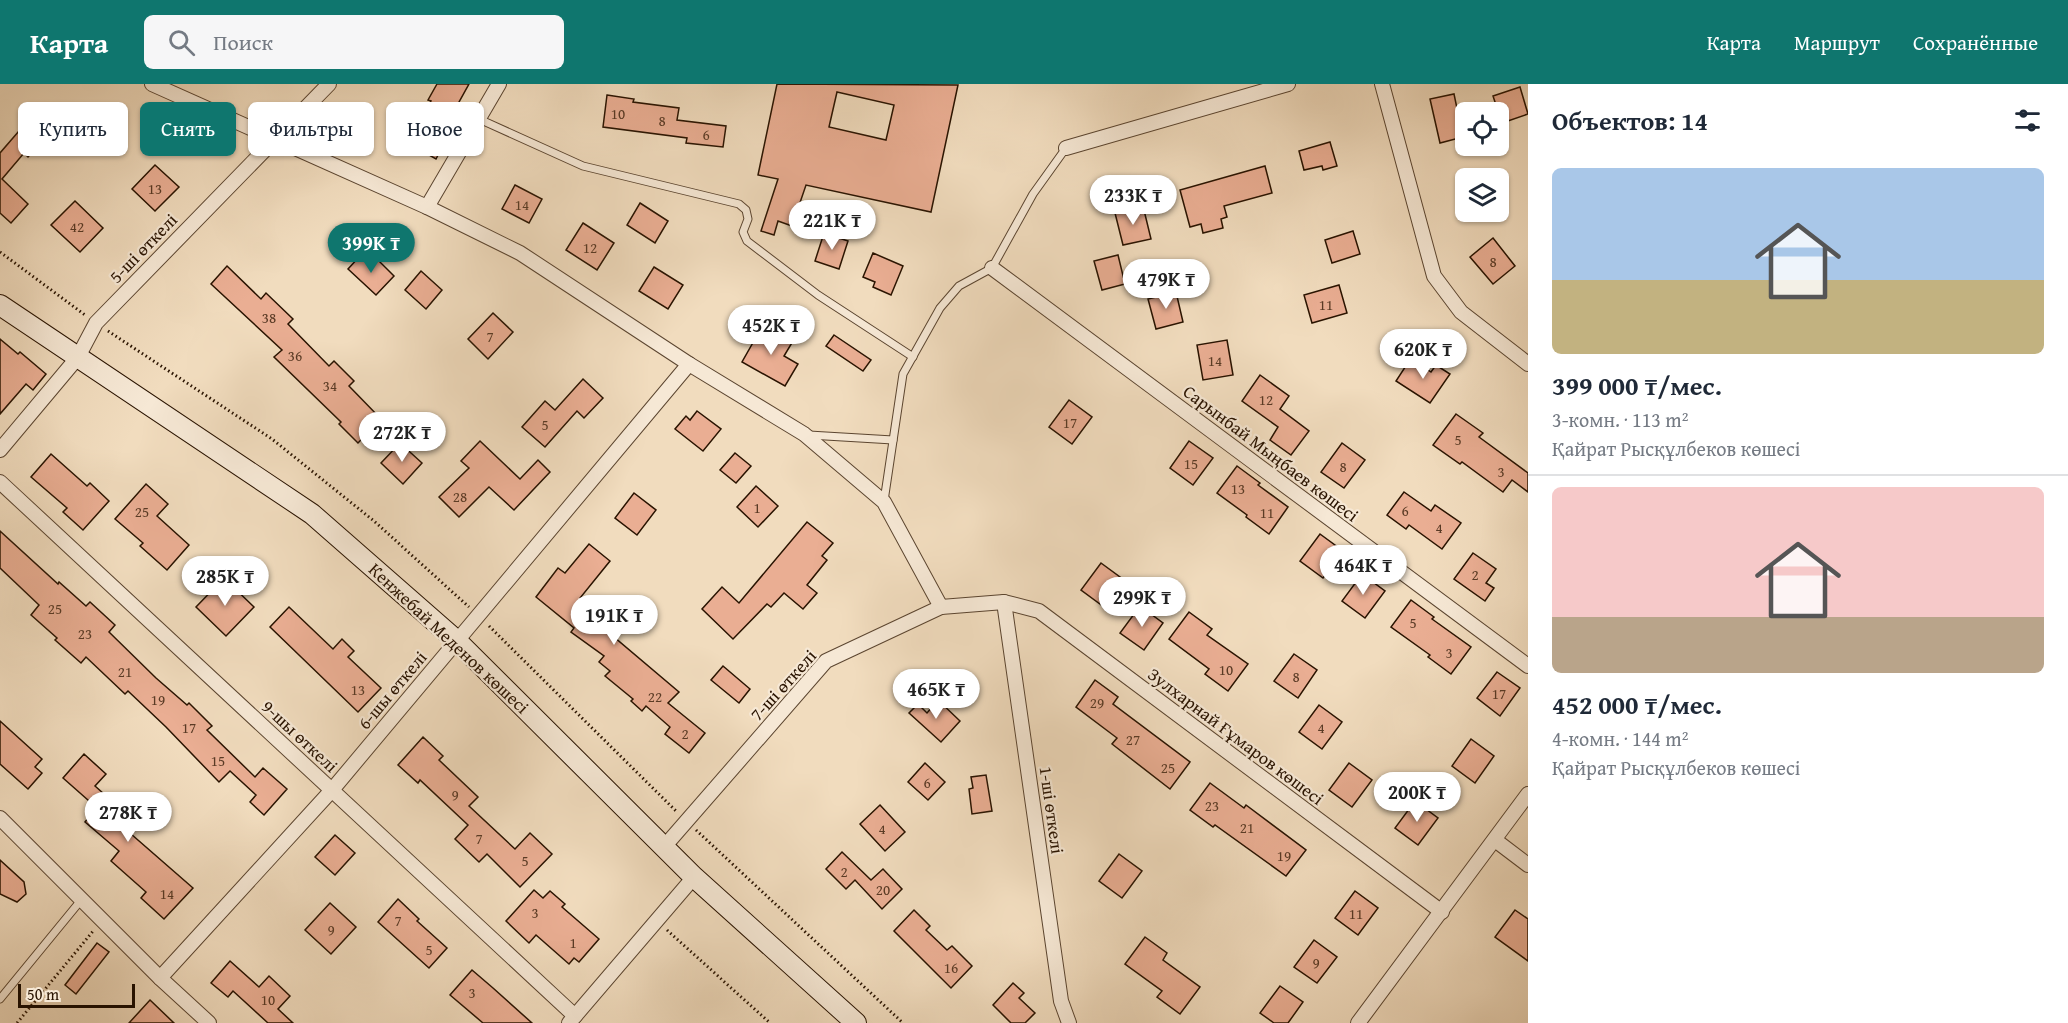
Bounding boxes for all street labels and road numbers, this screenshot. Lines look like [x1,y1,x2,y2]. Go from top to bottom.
street label: 5-ші өткелі [103,207,183,289]
street label: Сарынбай Мыңбаев көшесі [1178,378,1364,528]
street label: Кенжебай Меденов көшесі [363,556,535,720]
street label: 7-ші өткелі [743,643,823,727]
street label: 6-шы өткелі [351,645,433,735]
street label: Зулхарнай Ғұмаров көшесі [1142,661,1330,811]
street label: 9-шы өткелі [256,693,344,779]
street label: 1-ші өткелі [1032,764,1072,856]

